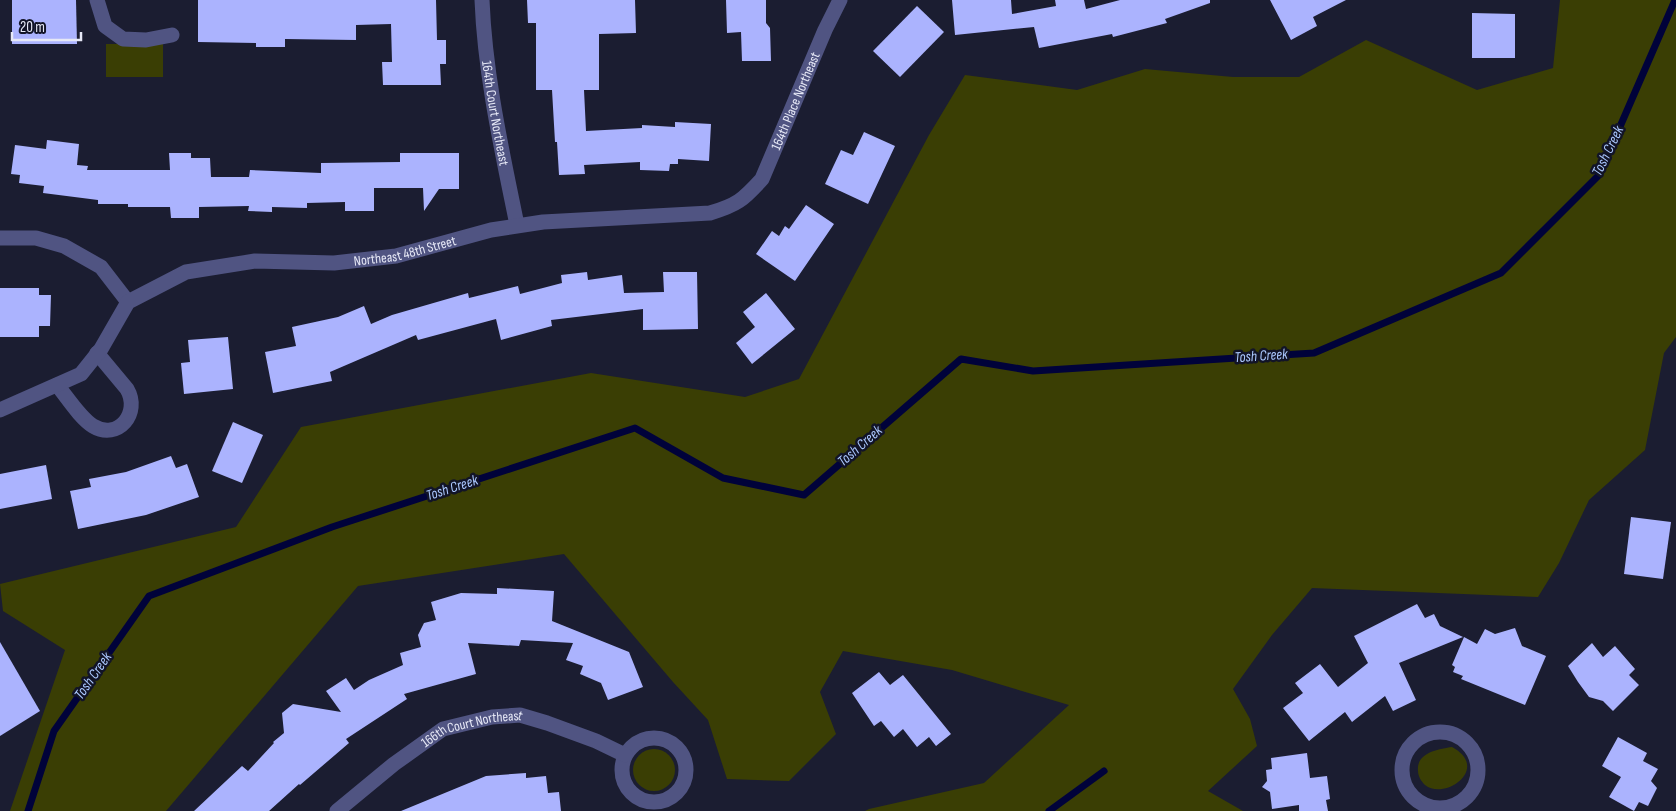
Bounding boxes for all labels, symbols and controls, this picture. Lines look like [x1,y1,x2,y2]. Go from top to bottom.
scale bar [12,10,81,42]
text: 20 m [20,18,45,37]
street label: 164th Place Northeast [767,49,823,152]
street label: 164th Court Northeast [479,59,513,167]
water label: Tosh Creek [1588,122,1628,179]
street label: Northeast 48th Street [353,232,458,269]
water label: Tosh Creek [1234,345,1289,367]
water label: Tosh Creek [834,421,887,471]
water label: Tosh Creek [424,471,481,505]
water label: Tosh Creek [70,648,116,703]
street label: 166th Court Northeast [417,706,525,751]

